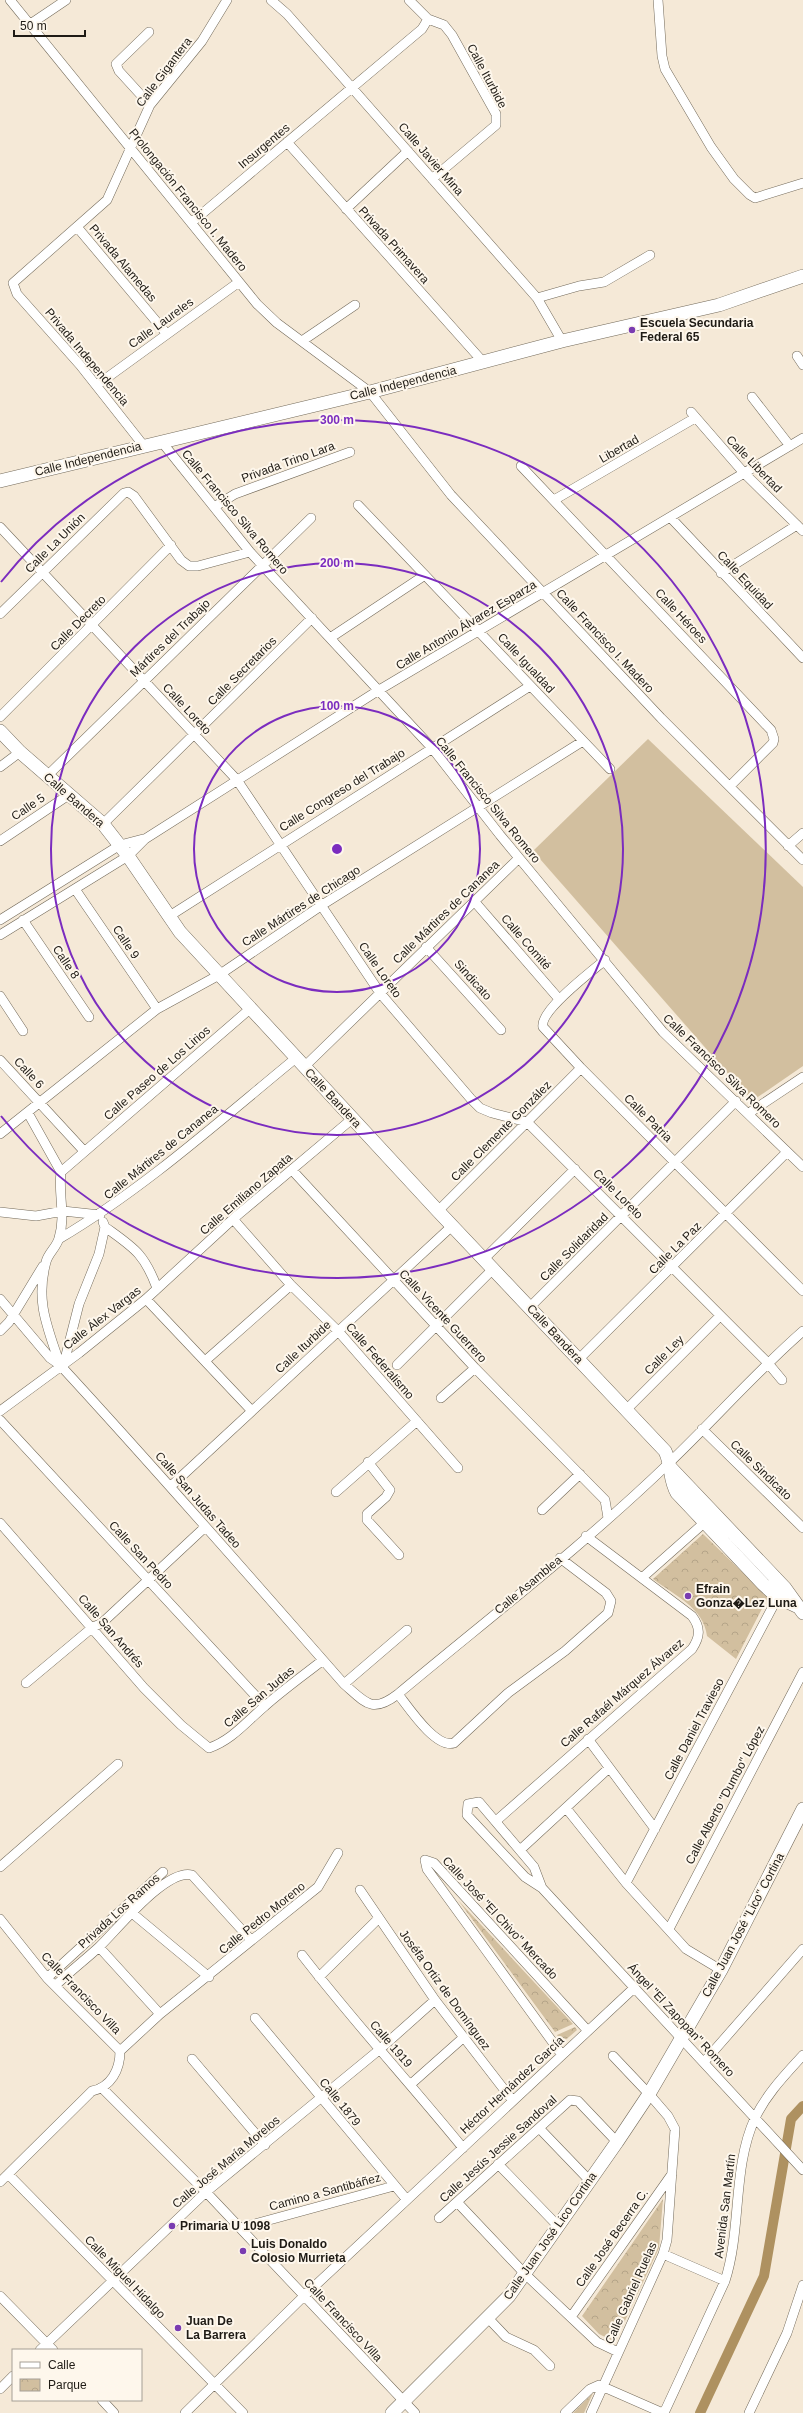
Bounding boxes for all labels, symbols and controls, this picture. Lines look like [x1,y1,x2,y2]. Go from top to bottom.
scale bar [14,12,85,38]
text: 50 m [20,19,47,33]
street label: Calle Gigantera [133,34,195,110]
street label: Calle Iturbide [464,41,510,111]
street label: Insurgentes [235,120,293,172]
street label: Calle Javier Mina [396,120,467,199]
street label: Prolongación Francisco I. Madero [126,126,250,274]
street label: Privada Primavera [356,204,432,287]
street label: Privada Alamedas [87,221,159,305]
street label: Calle Laureles [126,295,196,351]
street label: Privada Independencia [42,305,132,409]
place label: Escuela Secundaria Federal 65 [640,316,754,344]
marker: Escuela Secundaria Federal 65 [627,325,637,335]
street label: Calle Independencia [348,363,458,403]
text: 300 m [320,413,354,427]
street label: Libertad [597,432,641,466]
street label: Calle Libertad [723,433,785,495]
street label: Calle Independencia [33,439,143,479]
street label: Privada Trino Lara [240,439,337,485]
street label: Calle Francisco Silva Romero [179,447,291,577]
street label: Calle La Unión [22,510,88,576]
street label: Calle Equidad [714,548,776,612]
text: 200 m [320,556,354,570]
street label: Calle Antonio Álvarez Esparza [393,576,539,673]
street label: Calle Francisco I. Madero [553,586,657,696]
street label: Calle Héroes [652,586,710,646]
street label: Calle Decreto [47,592,109,654]
street label: Mártires del Trabajo [127,596,213,680]
street label: Calle Igualdad [495,630,557,696]
street label: Calle Secretarios [205,634,279,708]
street label: Calle Loreto [160,681,214,738]
text: 100 m [320,699,354,713]
street label: Calle Francisco Silva Romero [433,734,543,866]
street label: Calle Congreso del Trabajo [277,745,408,834]
street label: Calle Bandera [41,770,108,830]
street label: Calle 5 [9,791,48,823]
centre of rings [330,842,344,856]
street label: Calle Mártires de Cananea [390,857,502,967]
street label: Calle Mártires de Chicago [239,862,363,949]
street label: Calle Comité [498,911,554,973]
street label: Calle 9 [110,923,142,962]
street label: Calle Loreto [356,939,404,1001]
street label: Calle 8 [50,943,82,982]
street label: Sindicato [451,957,495,1003]
street label: Calle Francisco Silva Romero [660,1011,784,1131]
street label: Calle Paseo de Los Lirios [101,1023,213,1123]
street label: Calle 6 [11,1055,47,1092]
street label: Calle Bandera [302,1065,364,1131]
street label: Calle Clemente González [448,1078,554,1184]
street label: Calle Patria [621,1091,675,1145]
street label: Calle Mártires de Cananea [101,1101,221,1202]
street label: Calle Emiliano Zapata [197,1150,295,1238]
street label: Calle Loreto [590,1166,646,1222]
street label: Calle Solidaridad [537,1210,611,1284]
street label: Calle La Paz [646,1219,704,1277]
street label: Calle Vicente Guerrero [396,1267,490,1366]
street label: Calle Álex Vargas [60,1283,144,1353]
street label: Calle Bandera [524,1301,586,1367]
street label: Calle Iturbide [272,1318,334,1376]
street label: Calle Federalismo [343,1320,417,1402]
street label: Calle Ley [641,1332,687,1378]
street label: Calle Sindicato [727,1437,795,1503]
street label: Calle San Judas Tadeo [152,1449,244,1551]
street label: Calle San Pedro [106,1518,176,1592]
street label: Calle Asamblea [492,1553,565,1617]
place label: Efrain Gonza�Lez Luna [696,1582,797,1610]
street label: Calle San Andrés [75,1591,147,1671]
marker: Efrain Gonza�Lez Luna [683,1591,693,1601]
street label: Calle Rafaél Márquez Álvarez [557,1635,686,1750]
street label: Calle San Judas [221,1664,297,1730]
street label: Calle Daniel Travieso [661,1675,727,1782]
street label: Calle Alberto "Dumbo" López [683,1723,767,1867]
street label: Calle Juan José "Lico" Cortina [699,1850,787,1999]
street label: Calle José "El Chivo" Mercado [439,1854,561,1982]
street label: Privada Los Ramos [75,1871,163,1951]
street label: Calle Pedro Moreno [216,1879,308,1957]
street label: Joséfa Ortiz de Domínguez [397,1927,493,2053]
street label: Calle Francisco Villa [38,1949,124,2037]
street label: Ángel "El Zapopan" Romero [625,1960,738,2080]
street label: Calle 1919 [367,2018,415,2070]
street label: Héctor Hernández García [457,2033,567,2137]
street label: Calle 1879 [317,2075,364,2129]
street label: Calle Jesús Jessie Sandoval [437,2093,559,2205]
street label: Calle José María Morelos [169,2113,283,2211]
street label: Avenida San Martín [712,2153,738,2259]
street label: Calle Juan José Lico Cortina [500,2169,600,2303]
street label: Camino a Santibáñez [268,2170,382,2214]
street label: Calle José Becerra C. [573,2186,651,2290]
place label: Primaria U 1098 [180,2219,270,2233]
marker: Primaria U 1098 [167,2221,177,2231]
street label: Calle Miguel Hidalgo [82,2233,168,2322]
place label: Luis Donaldo Colosio Murrieta [251,2237,346,2265]
street label: Calle Gabriel Ruelas [602,2240,660,2346]
marker: Luis Donaldo Colosio Murrieta [238,2246,248,2256]
street label: Calle Francisco Villa [301,2276,385,2365]
place label: Juan De La Barrera [186,2314,246,2342]
marker: Juan De La Barrera [173,2323,183,2333]
legend [12,2349,142,2401]
text: Calle [48,2358,76,2372]
text: Parque [48,2378,87,2392]

